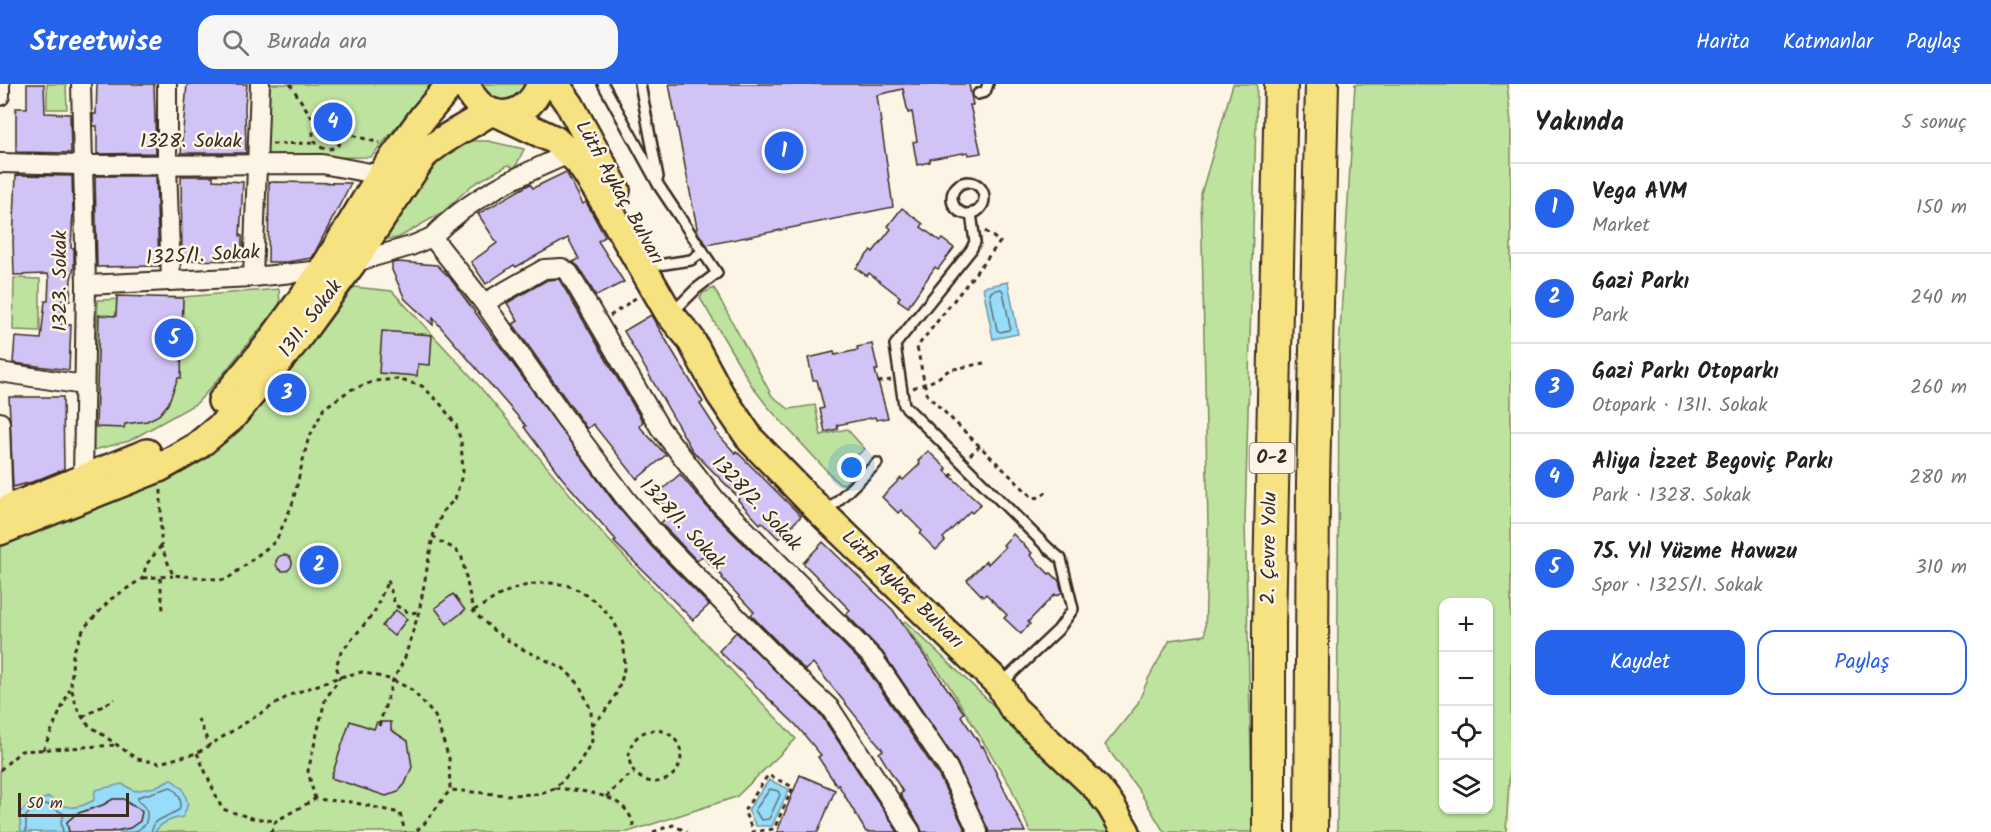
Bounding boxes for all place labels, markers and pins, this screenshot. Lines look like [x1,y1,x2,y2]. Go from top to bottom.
pin: 4 [314,99,352,144]
pin: 1 [764,128,804,174]
pin: 5 [154,316,194,360]
pin: 3 [268,370,306,416]
pin: 2 [300,542,338,588]

